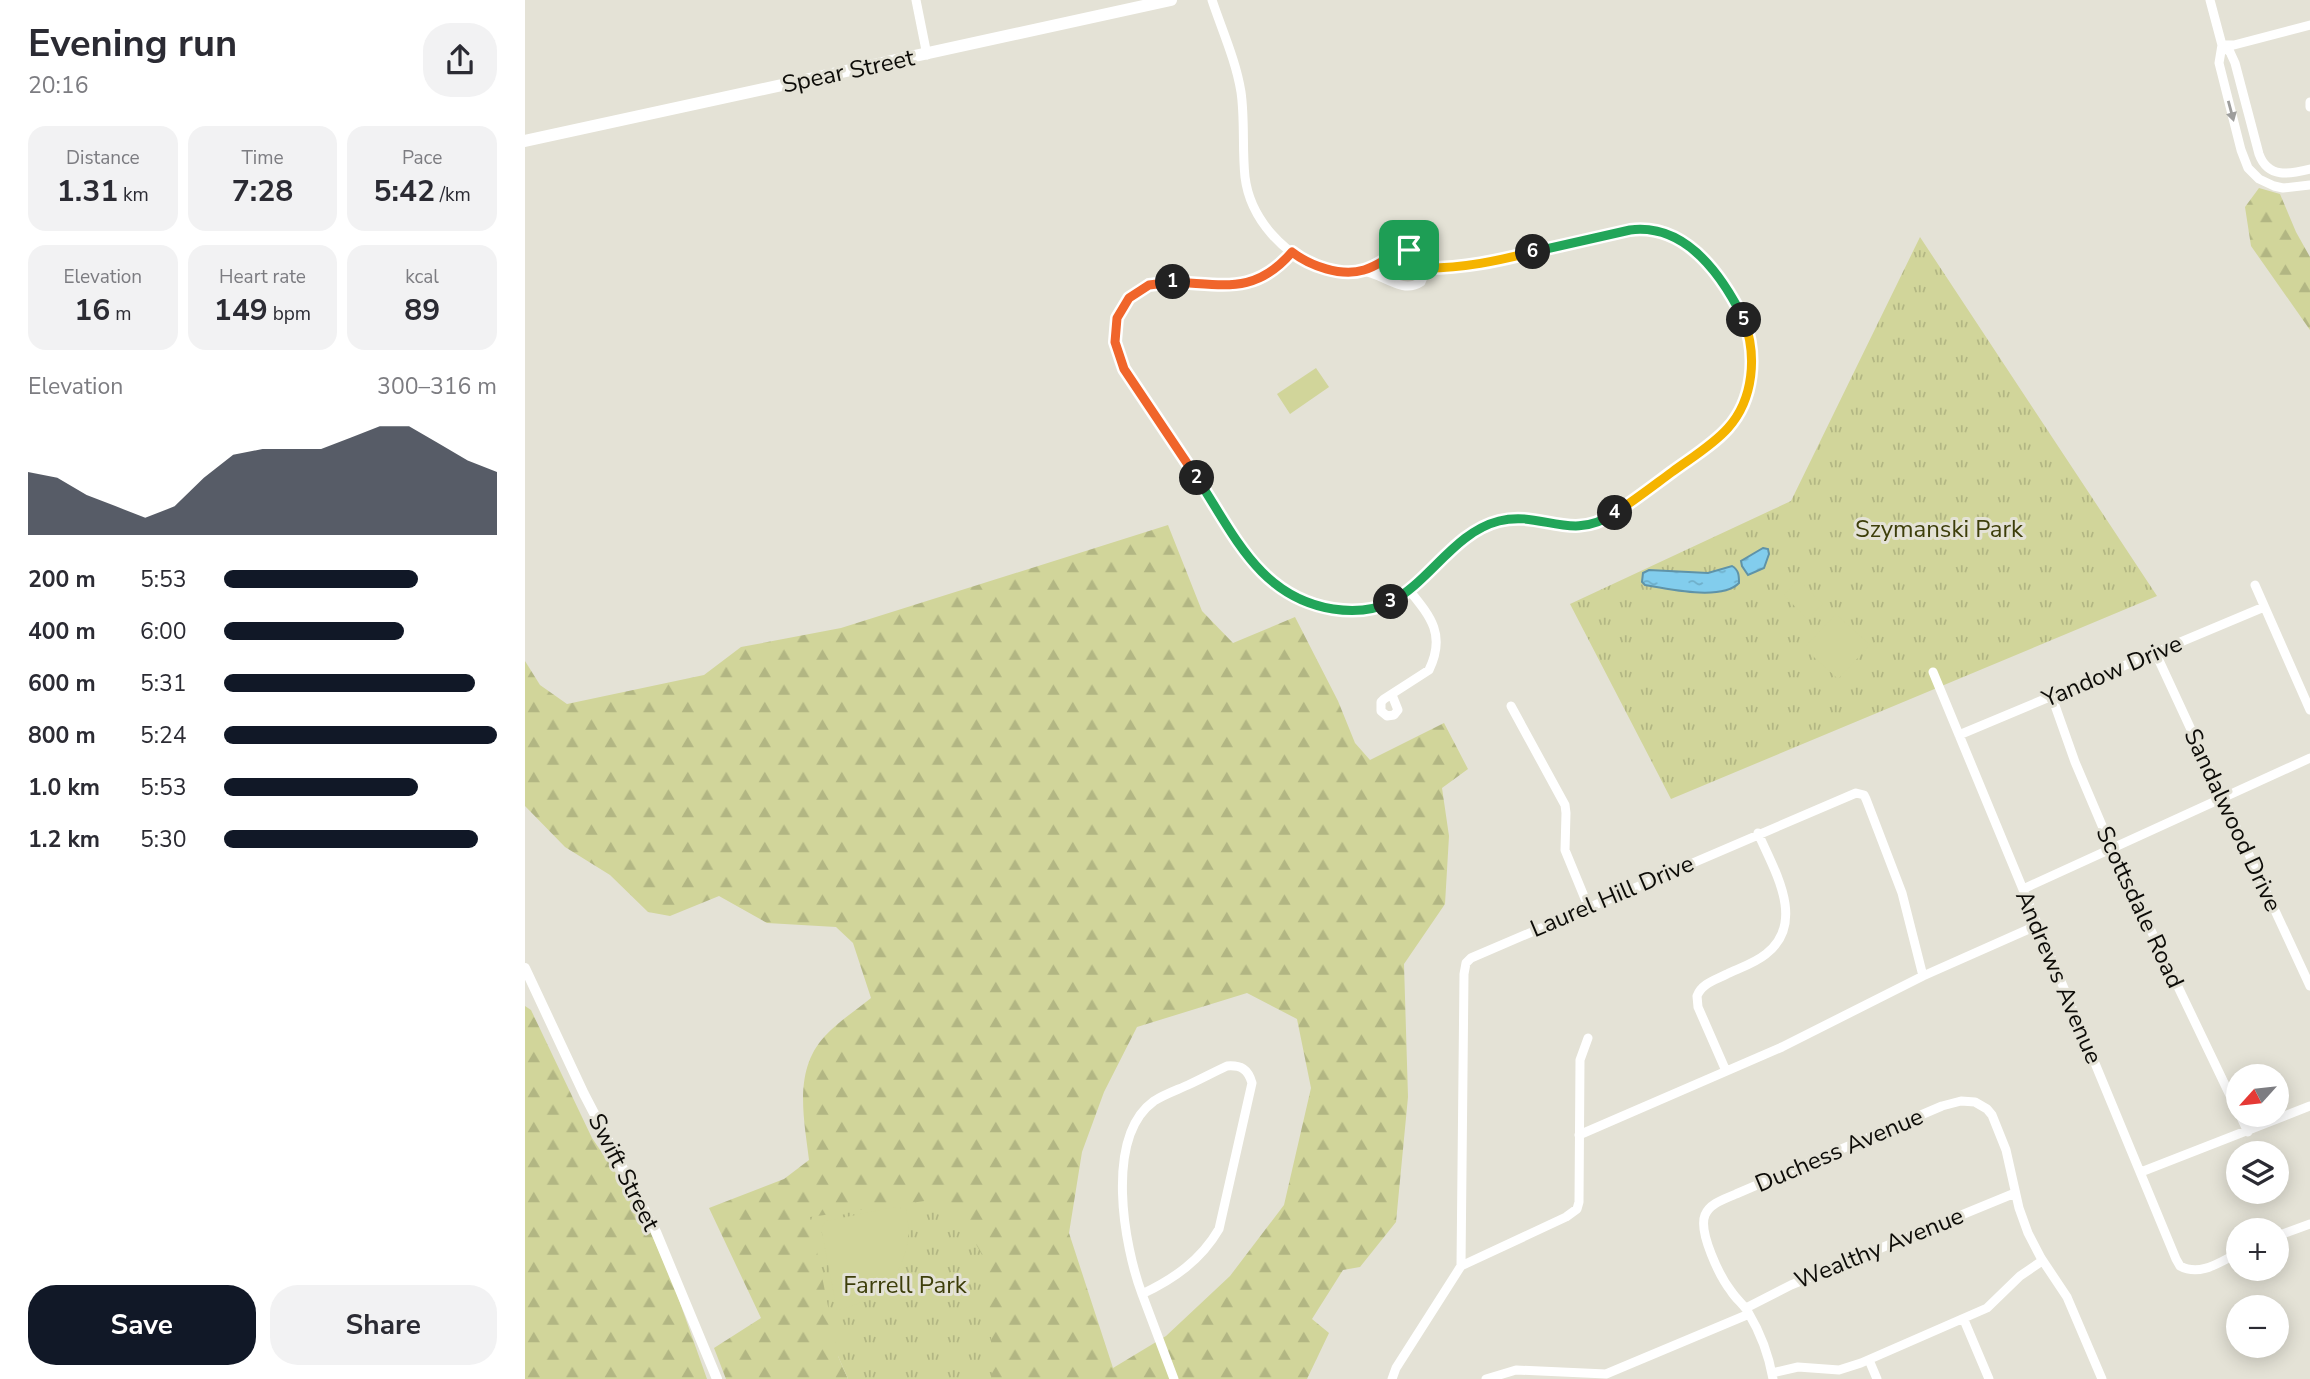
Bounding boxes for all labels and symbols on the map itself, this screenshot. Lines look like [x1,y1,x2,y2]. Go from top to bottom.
street label: Spear Street [779,41,918,101]
one-way arrow [2226,100,2237,122]
pin [1379,220,1439,280]
pin: 6 [1515,234,1551,270]
pin: 1 [1155,264,1191,300]
pin: 5 [1727,302,1761,338]
pin: 2 [1179,461,1215,496]
pin: 4 [1597,496,1633,530]
park label: Szymanski Park [1855,513,2024,545]
pin: 3 [1373,584,1409,620]
street label: Yandow Drive [2036,627,2187,715]
street label: Sandalwood Drive [2177,723,2289,917]
street label: Scottsdale Road [2088,821,2192,993]
street label: Laurel Hill Drive [1525,847,1699,945]
street label: Andrews Avenue [2008,885,2110,1069]
north arrow [2226,1064,2289,1127]
street label: Duchess Avenue [1750,1100,1928,1200]
street label: Swift Street [581,1108,668,1237]
street label: Wealthy Avenue [1790,1200,1968,1296]
park label: Farrell Park [843,1269,968,1301]

